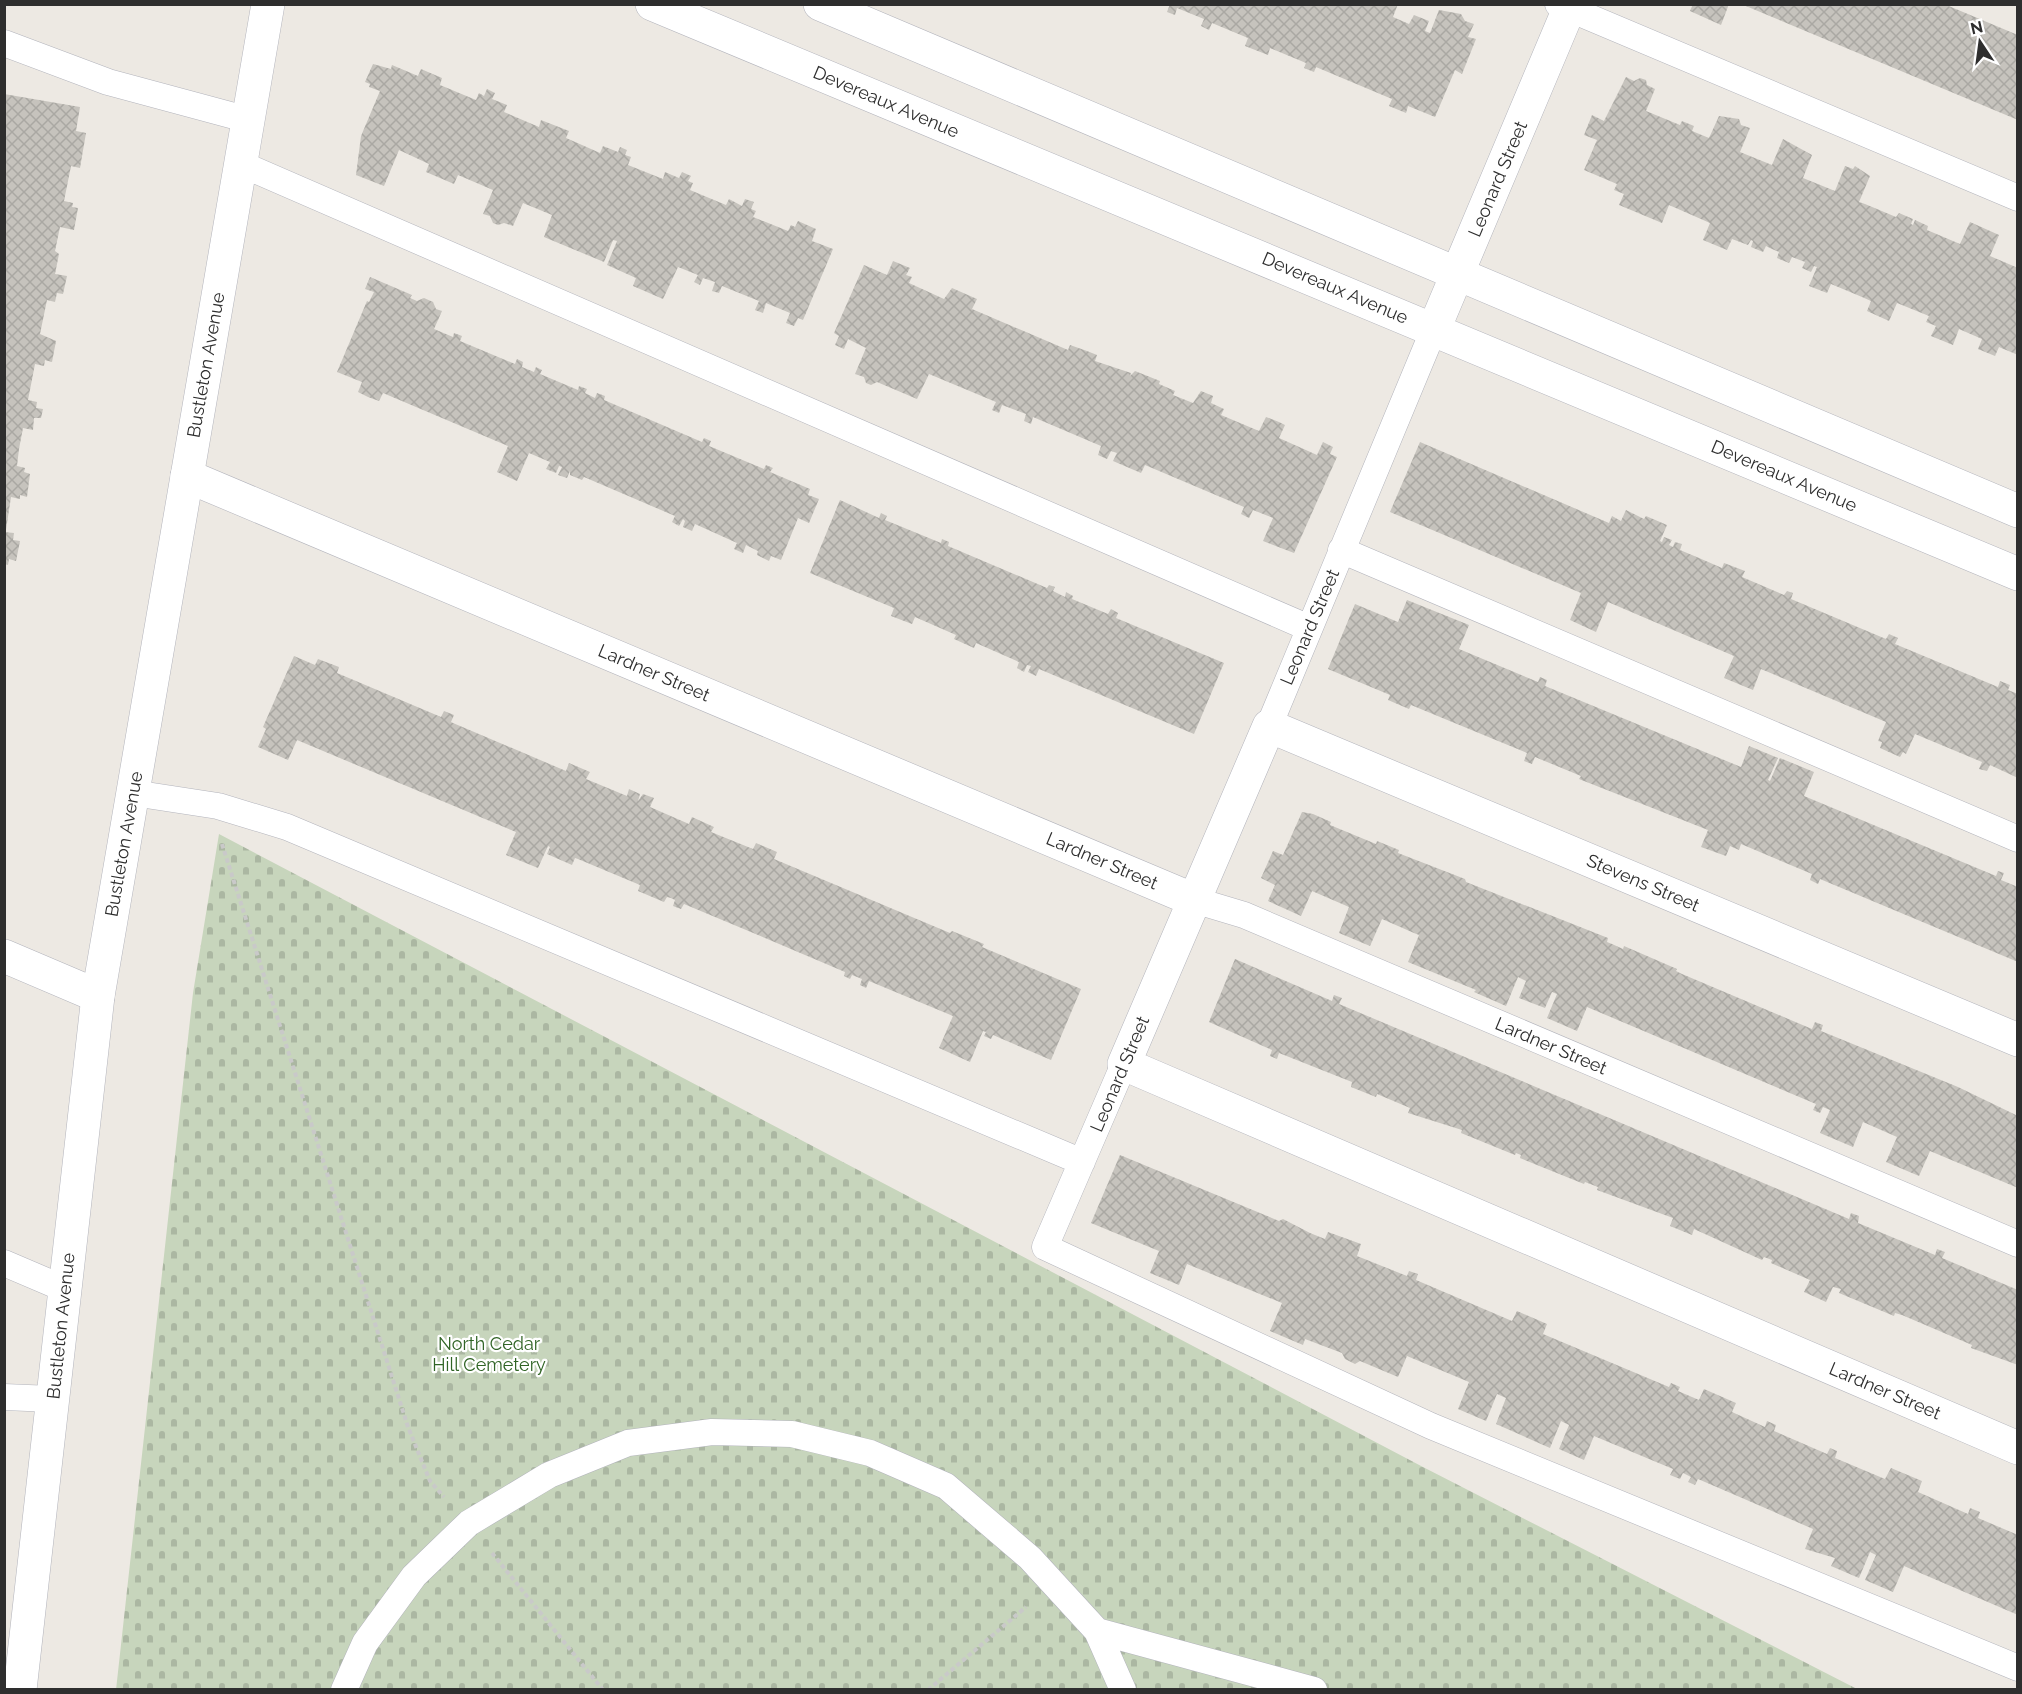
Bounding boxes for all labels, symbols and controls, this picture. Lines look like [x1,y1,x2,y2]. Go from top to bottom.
north arrow [1950,12,2010,72]
text: N [1969,17,1985,39]
street label: Devereaux Avenue [810,61,963,142]
street label: Leonard Street [1464,118,1531,240]
street label: Devereaux Avenue [1259,247,1412,328]
street label: Bustleton Avenue [182,290,229,439]
street label: Devereaux Avenue [1708,435,1861,516]
street label: Leonard Street [1276,566,1343,688]
street label: Lardner Street [595,640,713,705]
street label: Bustleton Avenue [100,769,147,918]
street label: Lardner Street [1043,828,1161,893]
street label: Stevens Street [1584,849,1703,916]
street label: Leonard Street [1086,1013,1153,1135]
street label: Lardner Street [1492,1013,1610,1078]
street label: Bustleton Avenue [42,1251,79,1400]
park label: North Cedar Hill Cemetery [432,1333,546,1375]
street label: Lardner Street [1826,1358,1944,1423]

